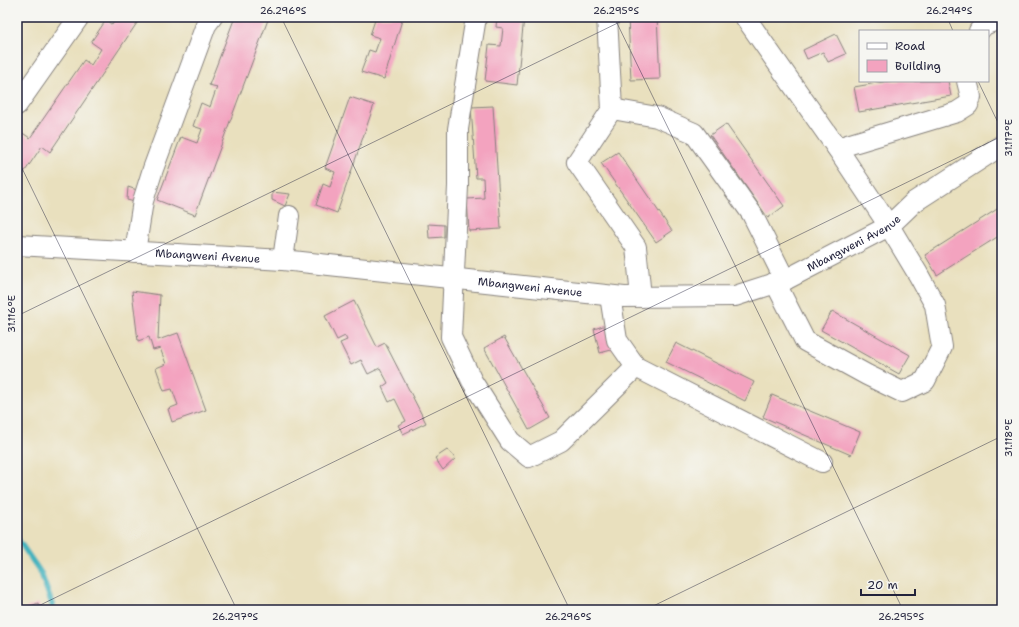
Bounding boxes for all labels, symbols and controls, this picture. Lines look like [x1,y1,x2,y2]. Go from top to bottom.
text: 26.296°S [260,4,307,17]
text: 26.295°S [593,4,639,17]
text: 26.294°S [926,4,973,17]
legend [859,30,989,82]
text: Road [895,38,926,54]
text: Building [895,58,941,74]
text: 31.117°E [1002,119,1015,157]
street label: Mbangweni Avenue [804,211,904,275]
street label: Mbangweni Avenue [155,245,261,266]
street label: Mbangweni Avenue [477,274,583,300]
text: 31.116°E [5,295,18,333]
text: 31.118°E [1002,419,1015,457]
scale bar [861,571,915,597]
text: 20 m [867,577,898,593]
text: 26.297°S [212,610,259,623]
text: 26.296°S [545,610,592,623]
text: 26.295°S [878,610,924,623]

